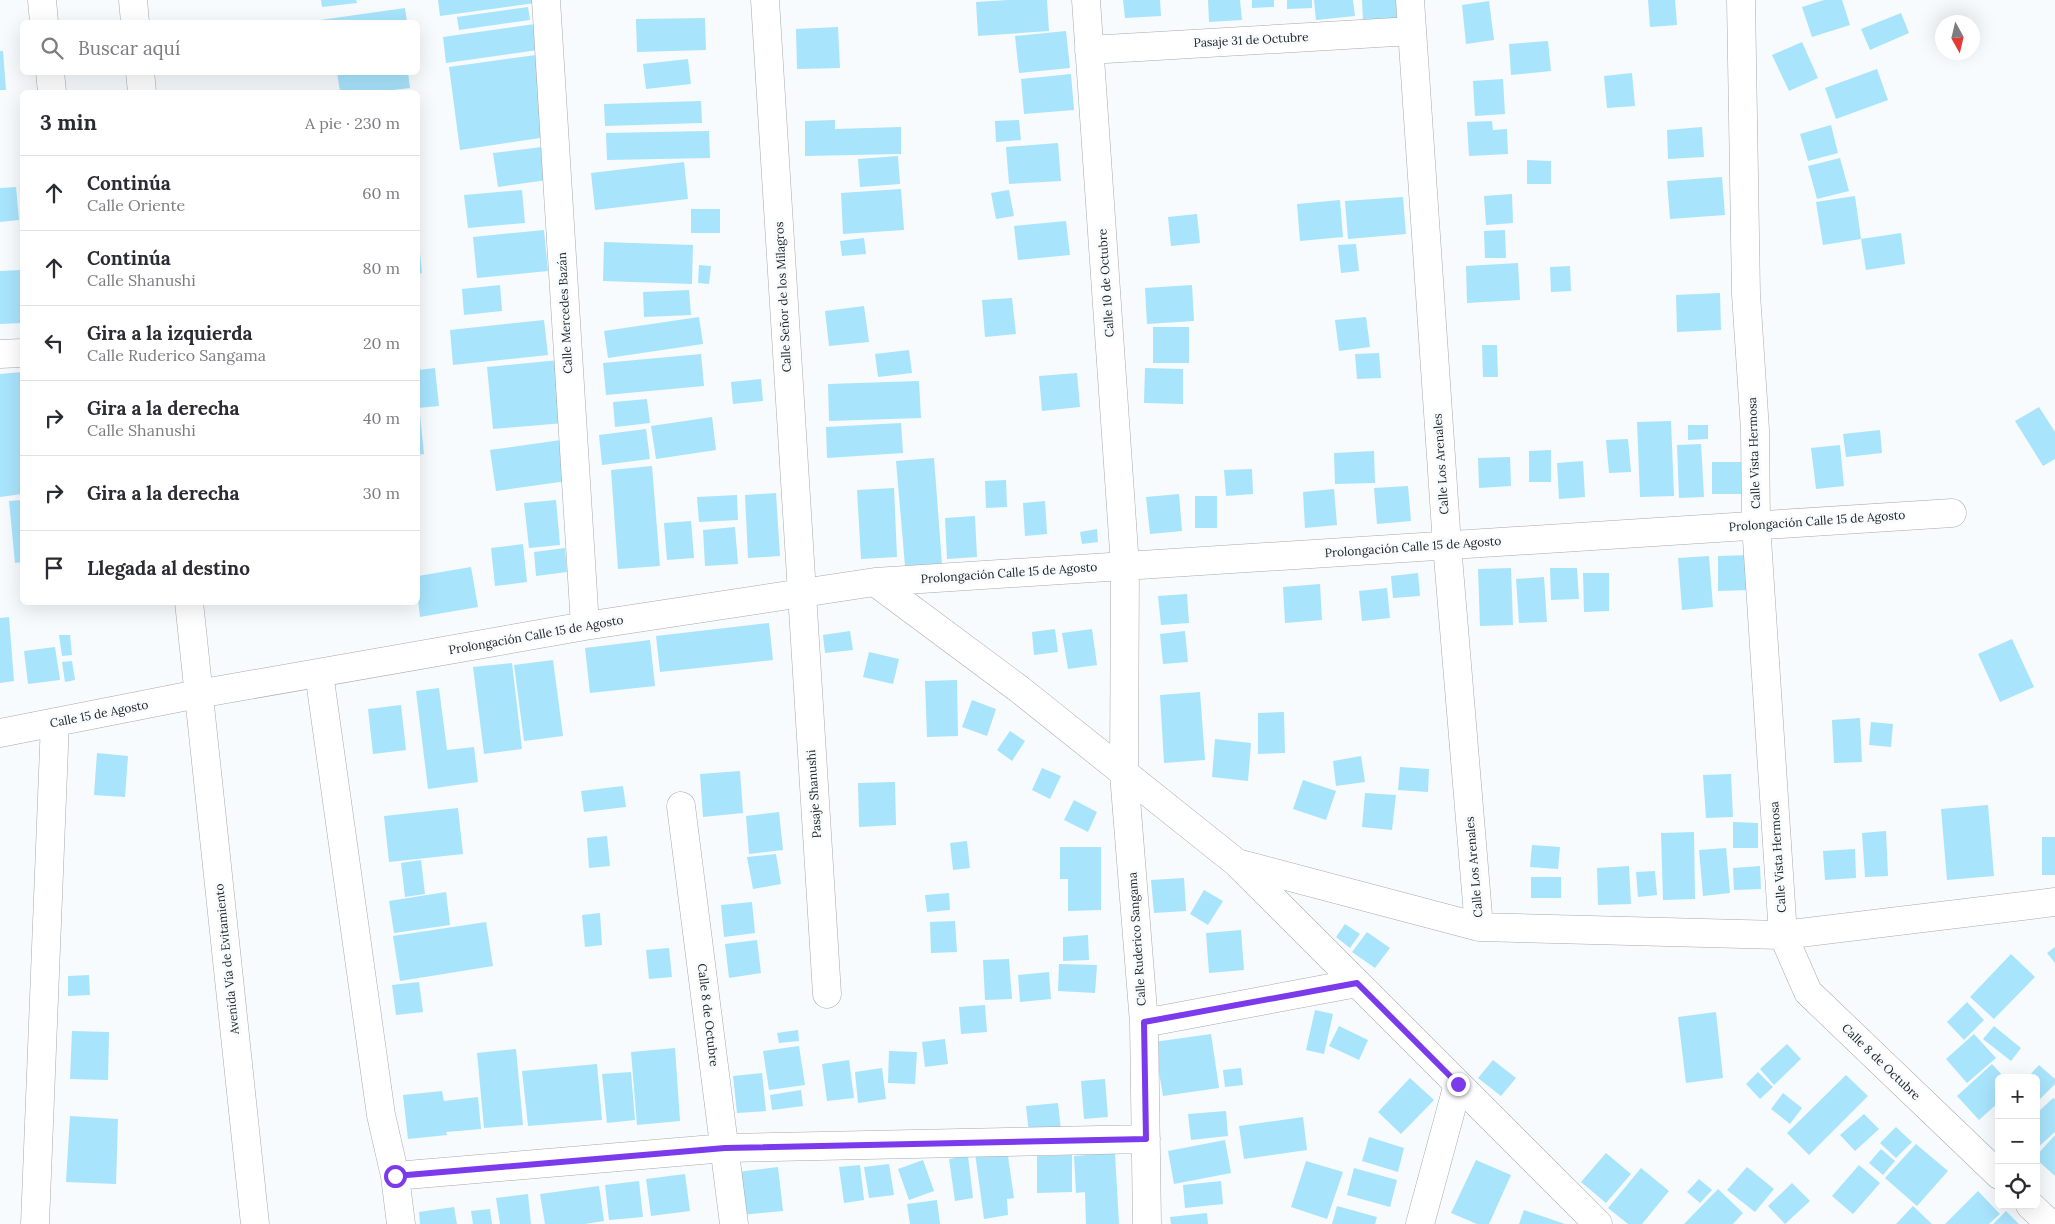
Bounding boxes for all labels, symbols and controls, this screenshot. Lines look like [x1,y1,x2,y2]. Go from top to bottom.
north arrow [1935,15,1980,60]
search box [20,20,420,75]
street label: Pasaje 31 de Octubre [1193,29,1309,50]
icon: search [38,34,66,62]
text: Buscar aquí [78,36,180,60]
text: 3 min [40,109,97,136]
text: A pie · 230 m [305,113,400,133]
text: Continúa [87,171,171,195]
icon: ahead [40,179,68,207]
text: 60 m [362,183,400,203]
text: Calle Oriente [87,195,185,215]
street label: Calle Señor de los Milagros [771,221,794,373]
street label: Calle 10 de Octubre [1094,228,1117,338]
text: Continúa [87,246,171,270]
street label: Calle Mercedes Bazán [554,252,575,374]
icon: ahead [40,254,68,282]
text: 80 m [363,258,400,278]
text: Calle Shanushi [87,270,196,290]
text: Gira a la izquierda [87,321,253,345]
icon: left [40,329,68,357]
text: 20 m [363,333,400,353]
text: Calle Ruderico Sangama [87,345,266,365]
text: Gira a la derecha [87,396,240,420]
street label: Calle Vista Hermosa [1744,397,1763,509]
icon: right [40,404,68,432]
text: 40 m [363,408,400,428]
street label: Calle Los Arenales [1429,413,1452,515]
text: Calle Shanushi [87,420,196,440]
icon: right [40,479,68,507]
text: Gira a la derecha [87,481,240,505]
text: 30 m [363,483,400,503]
street label: Prolongación Calle 15 de Agosto [1728,507,1906,534]
street label: Prolongación Calle 15 de Agosto [1324,533,1502,560]
icon: arrive [40,554,68,582]
text: Llegada al destino [87,556,250,580]
street label: Prolongación Calle 15 de Agosto [920,559,1098,586]
street label: Prolongación Calle 15 de Agosto [447,612,624,657]
street label: Calle 15 de Agosto [48,697,149,730]
street label: Pasaje Shanushi [803,749,824,839]
street label: Calle Vista Hermosa [1766,801,1789,913]
street label: Calle Los Arenales [1462,815,1485,918]
street label: Calle Ruderico Sangama [1124,872,1149,1007]
street label: Avenida Vía de Evitamiento [211,883,242,1036]
street label: Calle 8 de Octubre [695,963,722,1068]
street label: Calle 8 de Octubre [1839,1020,1924,1103]
route end [1447,1073,1470,1096]
map controls [1995,1074,2040,1209]
button: + [1995,1074,2040,1119]
button: − [1995,1119,2040,1164]
button: locate [1995,1164,2040,1209]
route start [384,1165,407,1188]

